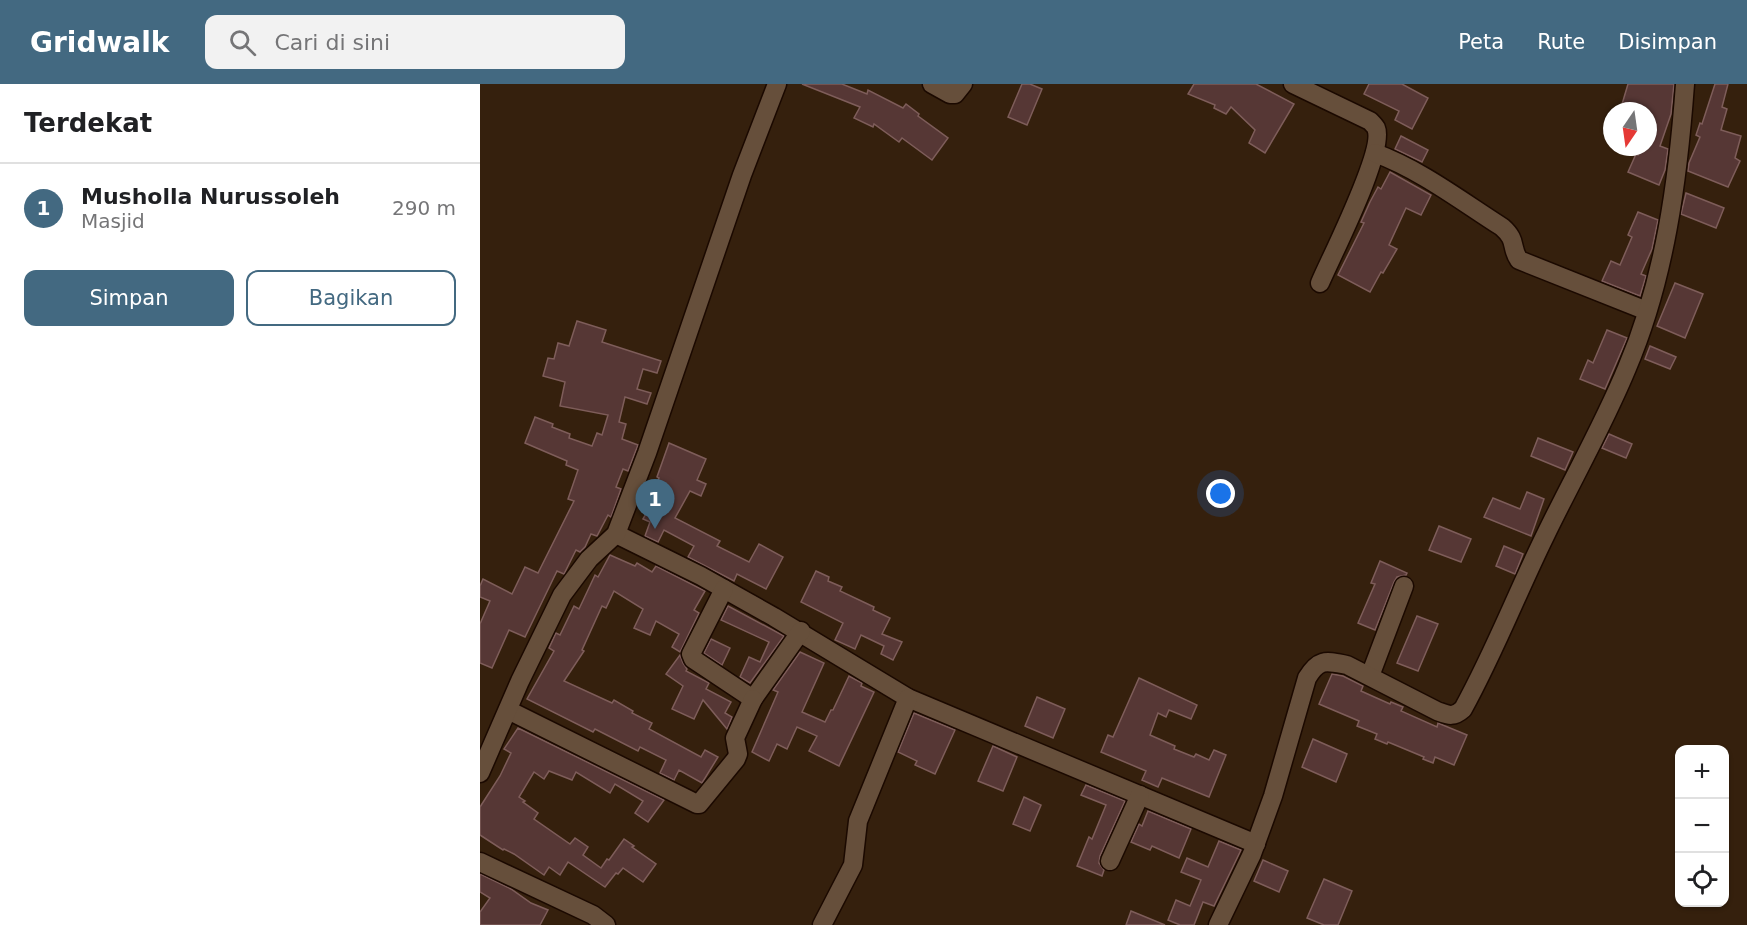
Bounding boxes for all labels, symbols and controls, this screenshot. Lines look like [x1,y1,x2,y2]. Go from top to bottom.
search box [205,15,625,69]
text: Gridwalk [30,26,169,59]
icon: search [226,26,259,59]
text: Cari di sini [274,30,390,55]
text: Peta [1458,30,1504,54]
text: Rute [1537,30,1585,54]
text: Disimpan [1618,30,1717,54]
north arrow [1603,102,1657,156]
text: Terdekat [24,108,152,138]
text: Musholla Nurussoleh [81,184,340,209]
text: 1 [37,196,50,220]
text: 290 m [392,196,456,220]
text: Masjid [81,209,145,233]
button: Simpan [24,270,234,326]
button: Bagikan [246,270,456,326]
your location [1206,479,1235,508]
pin: 1 [636,480,675,529]
map controls [1675,745,1729,907]
button: + [1675,745,1729,799]
button: − [1675,799,1729,853]
button: locate [1675,853,1729,907]

